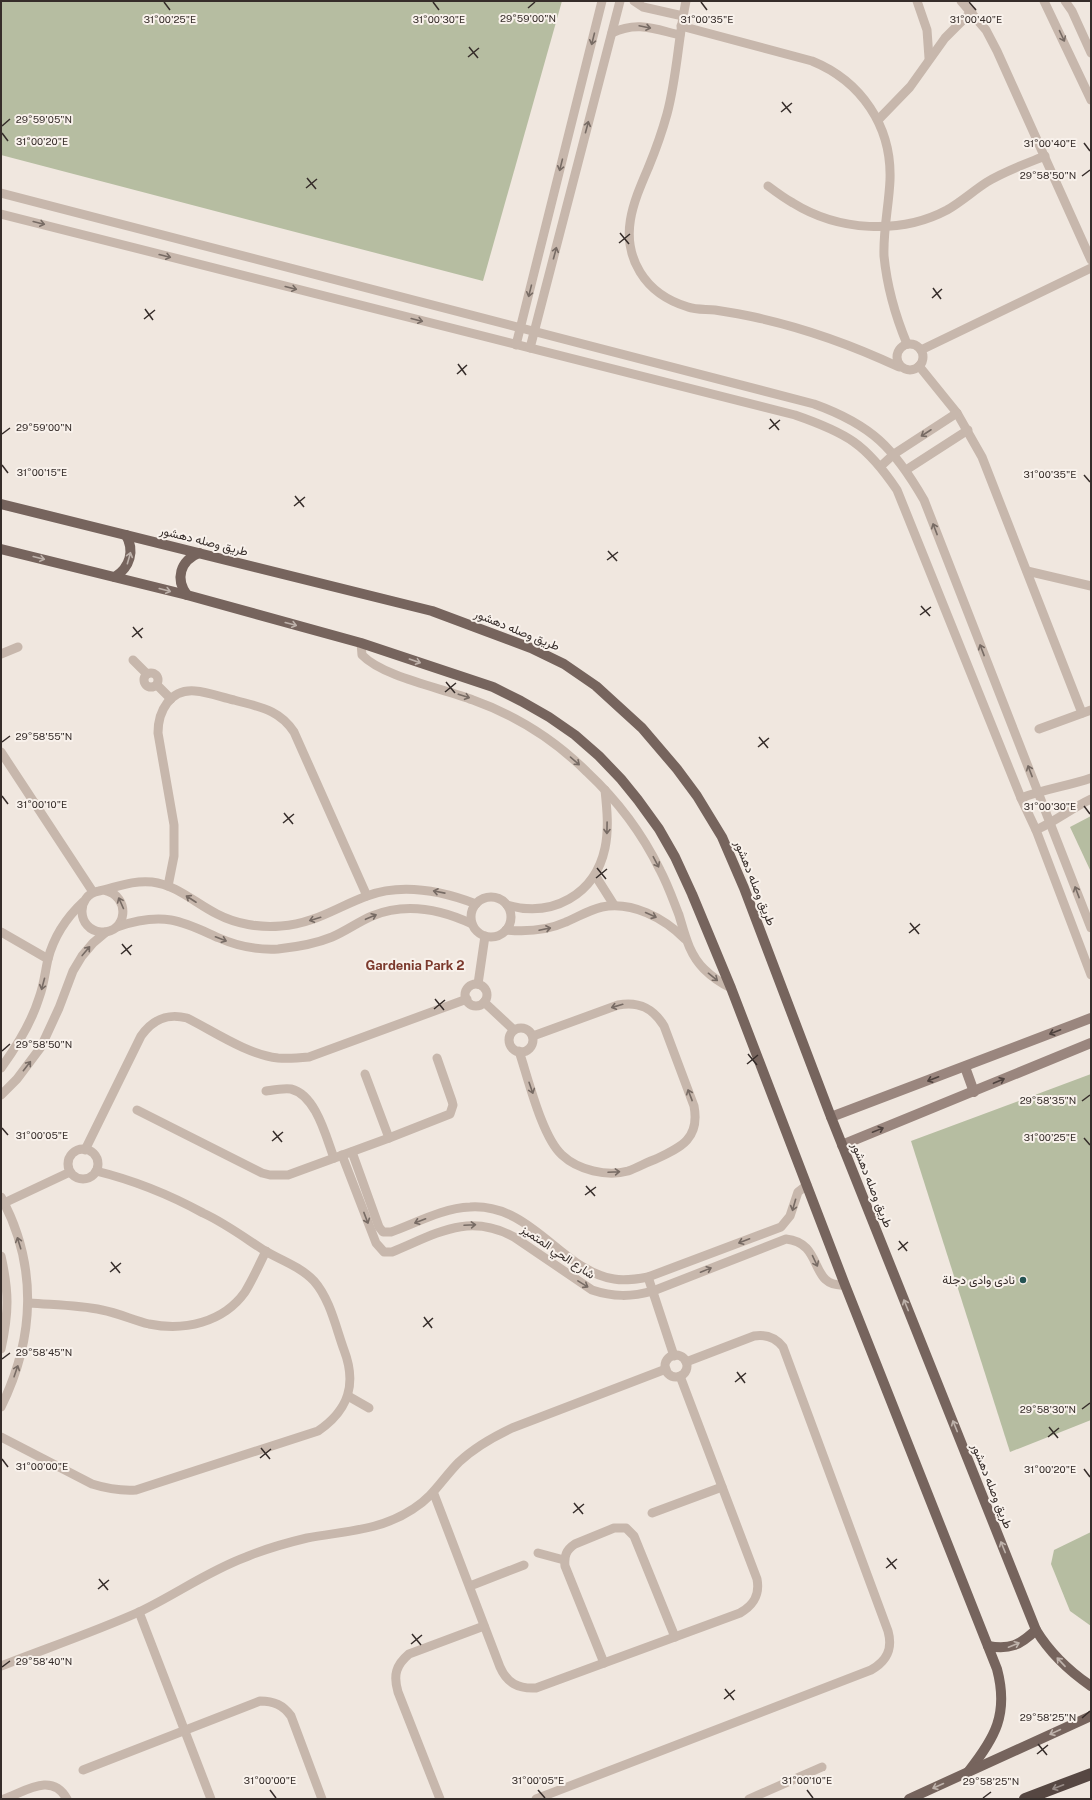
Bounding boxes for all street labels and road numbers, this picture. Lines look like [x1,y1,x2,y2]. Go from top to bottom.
street label: طريق وصله دهشور [157,523,250,560]
street label: طريق وصله دهشور [471,606,562,654]
street label: طريق وصله دهشور [730,838,778,928]
street label: طريق وصله دهشور [847,1140,895,1230]
street label: شارع الحي المتميز [516,1222,598,1284]
street label: طريق وصله دهشور [967,1441,1015,1531]

